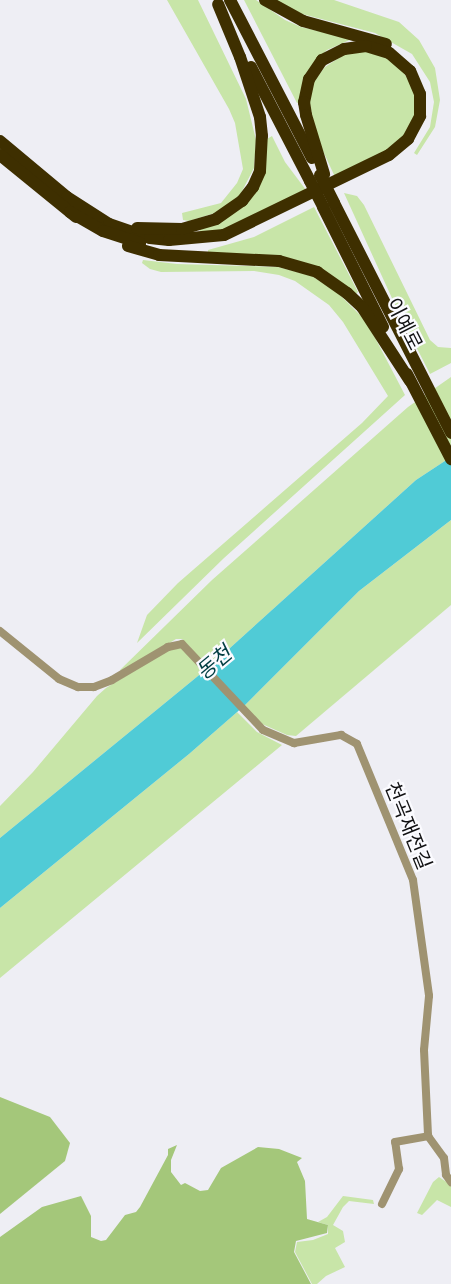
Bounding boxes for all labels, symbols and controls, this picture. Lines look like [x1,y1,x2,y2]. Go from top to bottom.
street label: 이예로 [381,294,427,354]
water label: 동천 [191,641,237,685]
street label: 천곡재전길 [380,779,436,873]

